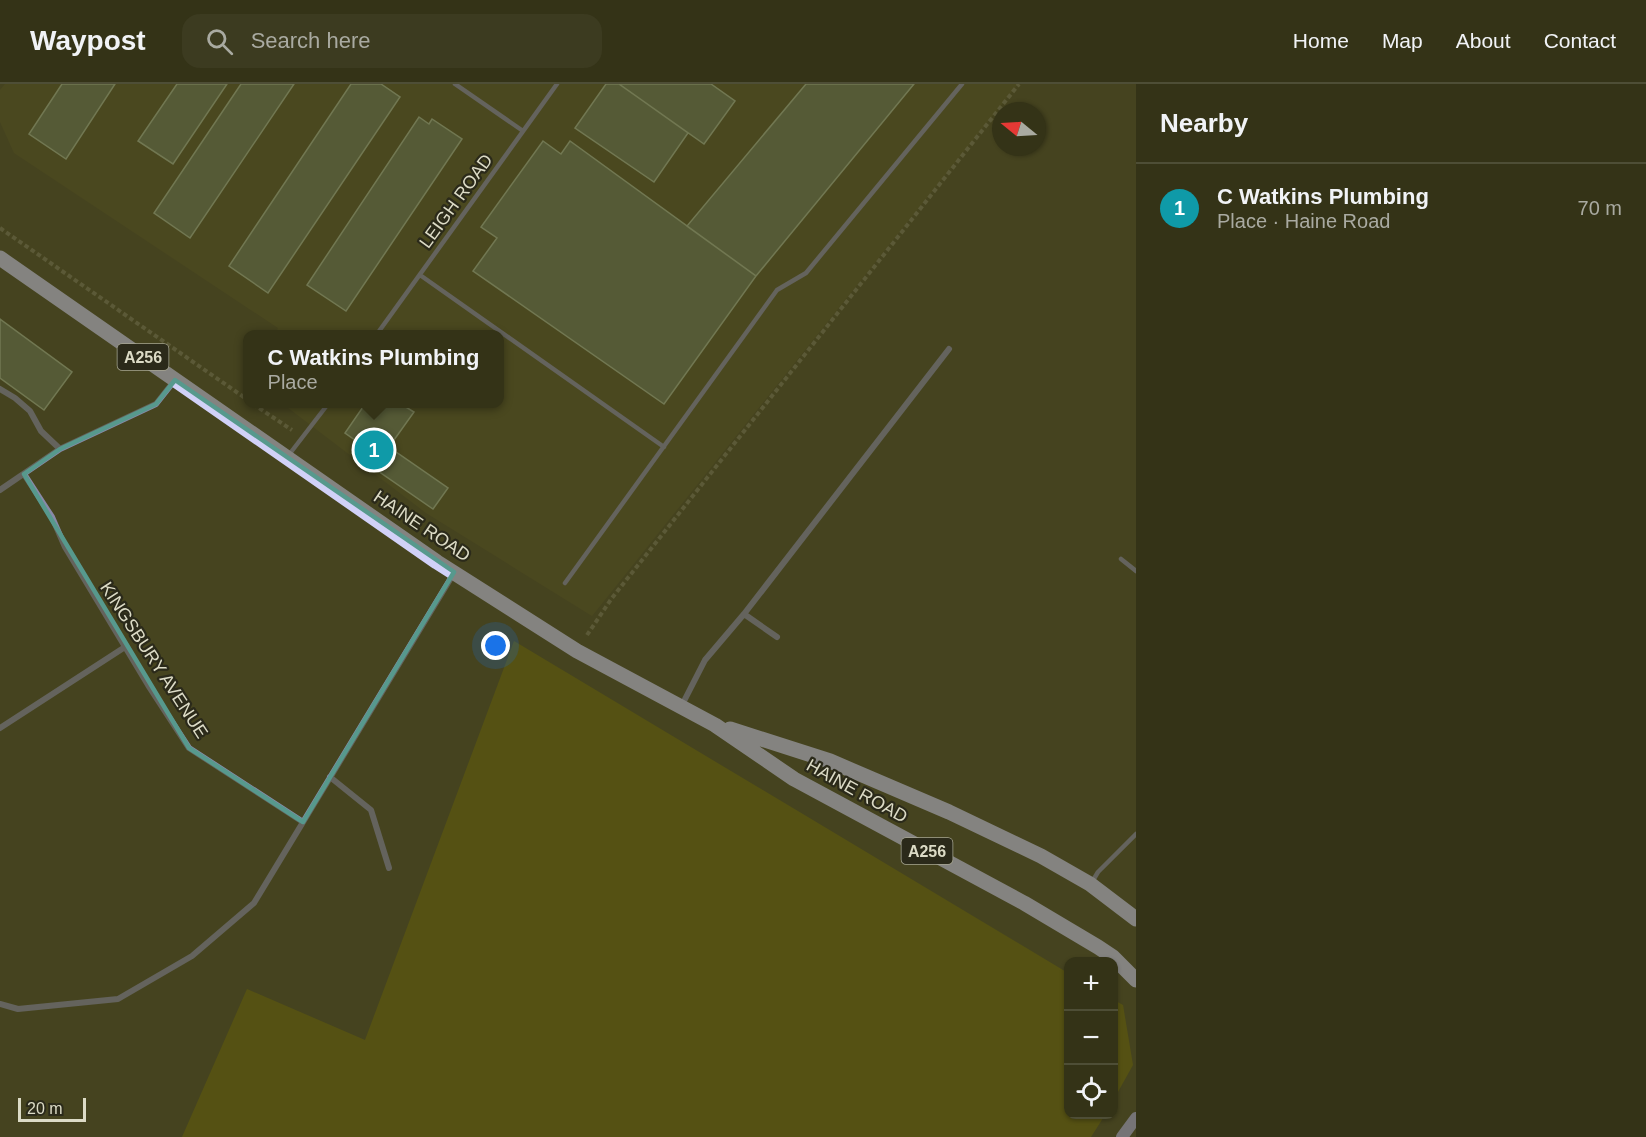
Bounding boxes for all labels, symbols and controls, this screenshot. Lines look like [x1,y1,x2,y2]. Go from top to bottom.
search box [182,14,602,68]
text: Waypost [30,25,146,56]
icon: search [203,25,236,58]
text: Search here [251,28,371,53]
text: Home [1293,29,1349,52]
text: Map [1382,29,1423,52]
text: About [1456,29,1511,52]
text: Contact [1544,29,1616,52]
north arrow [992,102,1046,156]
text: Nearby [1160,108,1248,138]
street label: LEIGH ROAD [415,150,497,252]
text: C Watkins Plumbing [1217,184,1429,209]
text: 1 [1174,197,1185,219]
text: 70 m [1578,197,1622,219]
text: Place · Haine Road [1217,210,1390,232]
popup [243,330,504,408]
road number: A256 [118,344,168,370]
text: C Watkins Plumbing [268,345,479,370]
text: Place [268,371,318,393]
pin: 1 [354,428,394,472]
street label: HAINE ROAD [370,486,474,566]
street label: KINGSBURY AVENUE [96,578,212,742]
your location [481,631,510,660]
street label: HAINE ROAD [803,755,911,827]
road number: A256 [902,838,952,864]
map controls [1064,957,1118,1119]
button: + [1064,957,1118,1011]
button: − [1064,1011,1118,1065]
button: locate [1064,1065,1118,1119]
scale bar [18,1095,86,1122]
text: 20 m [27,1100,63,1117]

